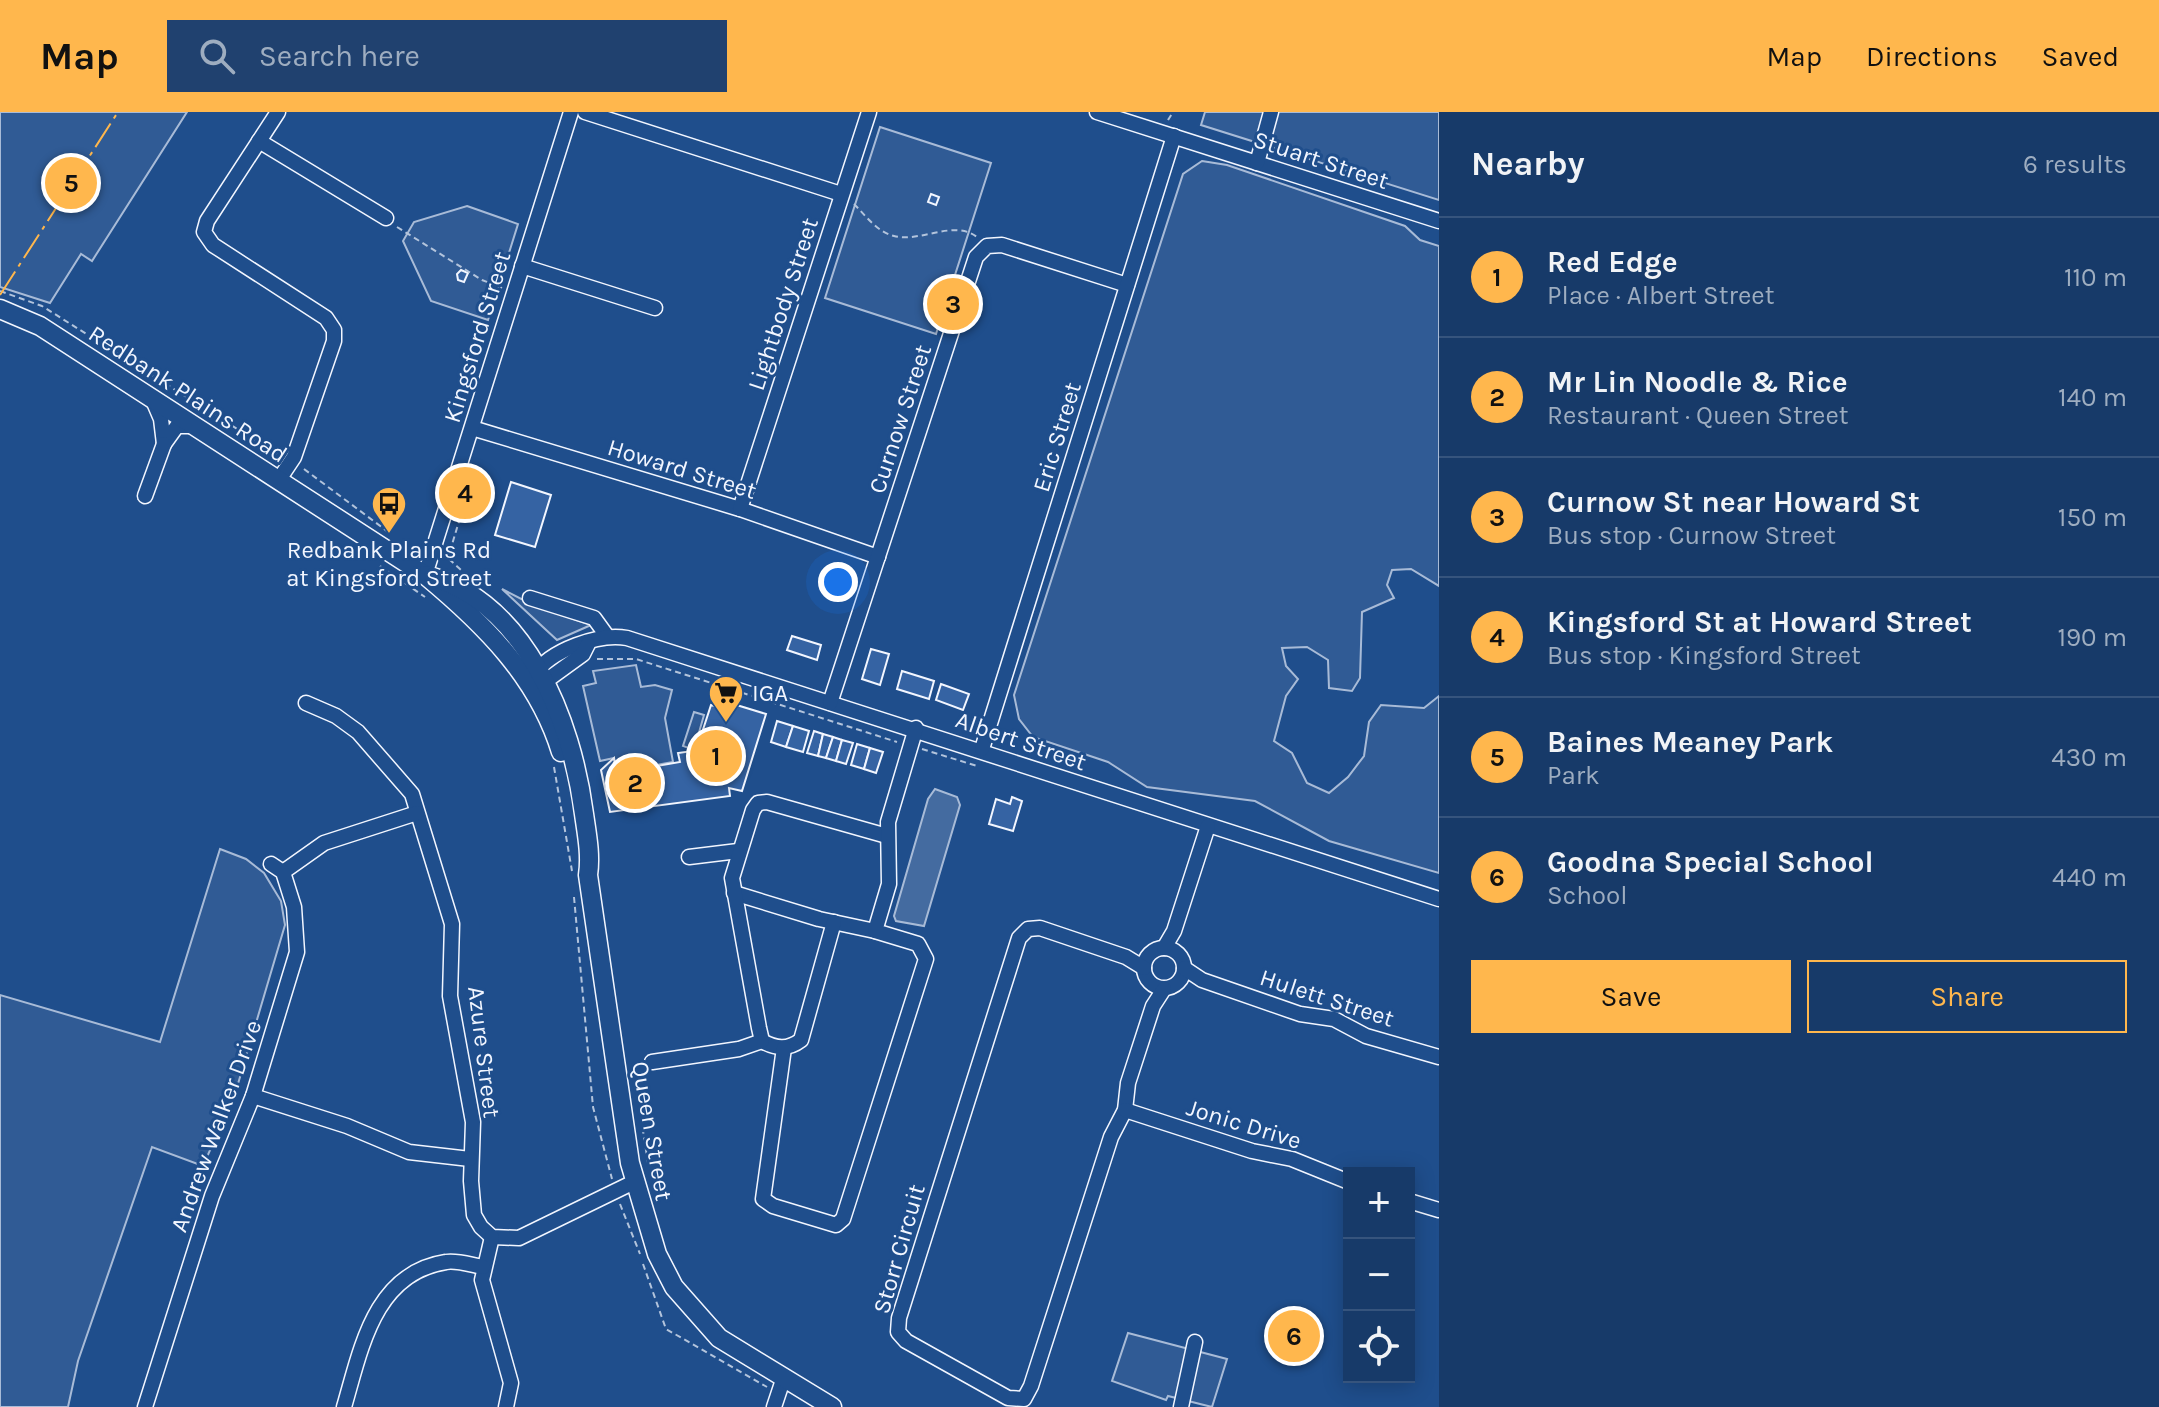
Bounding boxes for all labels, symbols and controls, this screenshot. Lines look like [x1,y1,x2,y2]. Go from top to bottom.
search box [167,20,727,92]
text: Map [40,34,119,79]
icon: search [195,34,239,78]
text: Search here [259,38,420,74]
text: Map [1767,40,1822,73]
text: Directions [1866,40,1998,73]
text: Saved [2042,40,2119,73]
street label: Stuart Street [1250,125,1392,195]
text: Nearby [1471,144,1585,184]
text: 6 results [2023,149,2127,180]
pin: 5 [45,153,97,213]
street label: Lightbody Street [742,214,824,394]
text: Red Edge [1547,244,1678,280]
street label: Kingsford Street [438,248,516,426]
text: 1 [1492,262,1502,293]
text: 110 m [2064,262,2127,293]
pin: 3 [927,274,979,334]
text: Place · Albert Street [1547,280,1774,311]
street label: Redbank Plains Road [84,319,292,469]
street label: Curnow Street [863,341,937,497]
text: Mr Lin Noodle & Rice [1547,364,1848,400]
street label: Eric Street [1027,379,1087,495]
text: 2 [1489,382,1505,413]
text: 140 m [2058,382,2127,413]
text: Restaurant · Queen Street [1547,400,1849,431]
street label: Howard Street [604,433,760,505]
pin: 4 [439,463,491,523]
text: Curnow St near Howard St [1547,484,1920,520]
bus stop icon: Redbank Plains Rd at Kingsford Street [370,485,408,535]
text: 3 [1489,502,1505,533]
text: 150 m [2058,502,2127,533]
text: Bus stop · Curnow Street [1547,520,1836,551]
place label: Redbank Plains Rd at Kingsford Street [286,536,492,592]
your location [818,562,858,602]
text: Kingsford St at Howard Street [1547,604,1972,640]
text: 4 [1489,622,1505,653]
text: 190 m [2057,622,2127,653]
text: Bus stop · Kingsford Street [1547,640,1861,671]
supermarket icon: IGA [707,674,745,724]
place label: IGA [752,679,788,707]
street label: Albert Street [952,706,1090,776]
text: Baines Meaney Park [1547,724,1833,760]
pin: 1 [690,726,742,786]
text: 5 [1489,742,1505,773]
text: 430 m [2051,742,2127,773]
pin: 2 [609,753,661,813]
text: Park [1547,760,1600,791]
text: Goodna Special School [1547,844,1874,880]
text: 6 [1489,862,1505,893]
text: 440 m [2052,862,2127,893]
text: School [1547,880,1628,911]
button: Save [1471,960,1791,1033]
button: Share [1807,960,2127,1033]
street label: Hulett Street [1256,963,1398,1033]
street label: Azure Street [462,985,506,1119]
street label: Andrew Walker Drive [165,1016,267,1236]
street label: Queen Street [626,1059,678,1203]
street label: Jonic Drive [1183,1093,1305,1155]
map controls [1343,1167,1415,1383]
button: + [1343,1167,1415,1239]
street label: Storr Circuit [867,1181,931,1317]
button: − [1343,1239,1415,1311]
pin: 6 [1268,1306,1320,1366]
button: locate [1343,1311,1415,1383]

